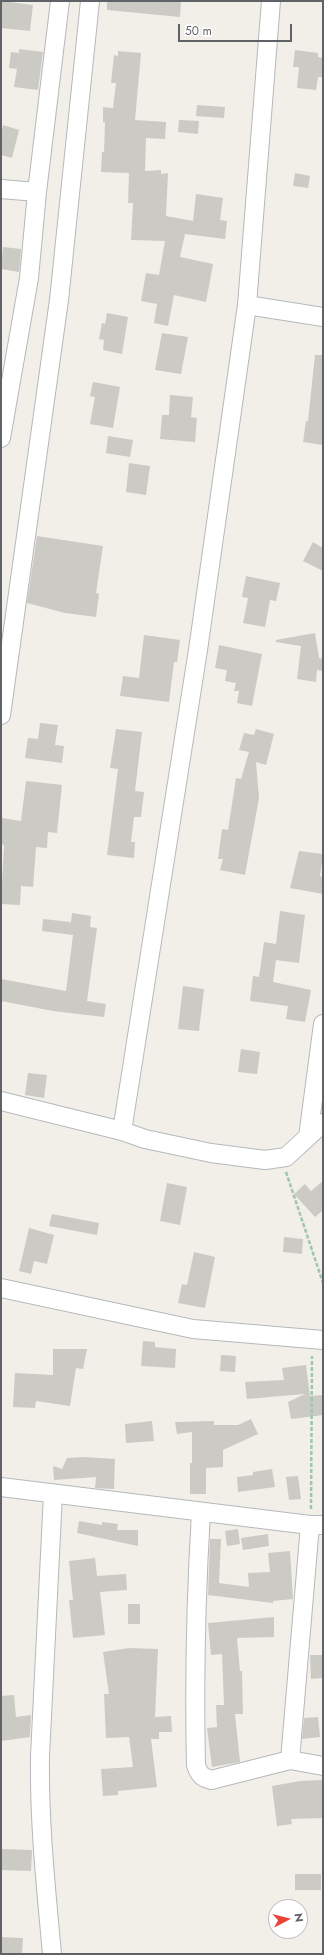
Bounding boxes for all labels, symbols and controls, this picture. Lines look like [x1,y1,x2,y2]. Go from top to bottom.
scale bar [180,16,294,42]
text: 50 m [185,22,212,40]
north arrow [268,1899,308,1939]
text: N [290,1912,307,1923]

